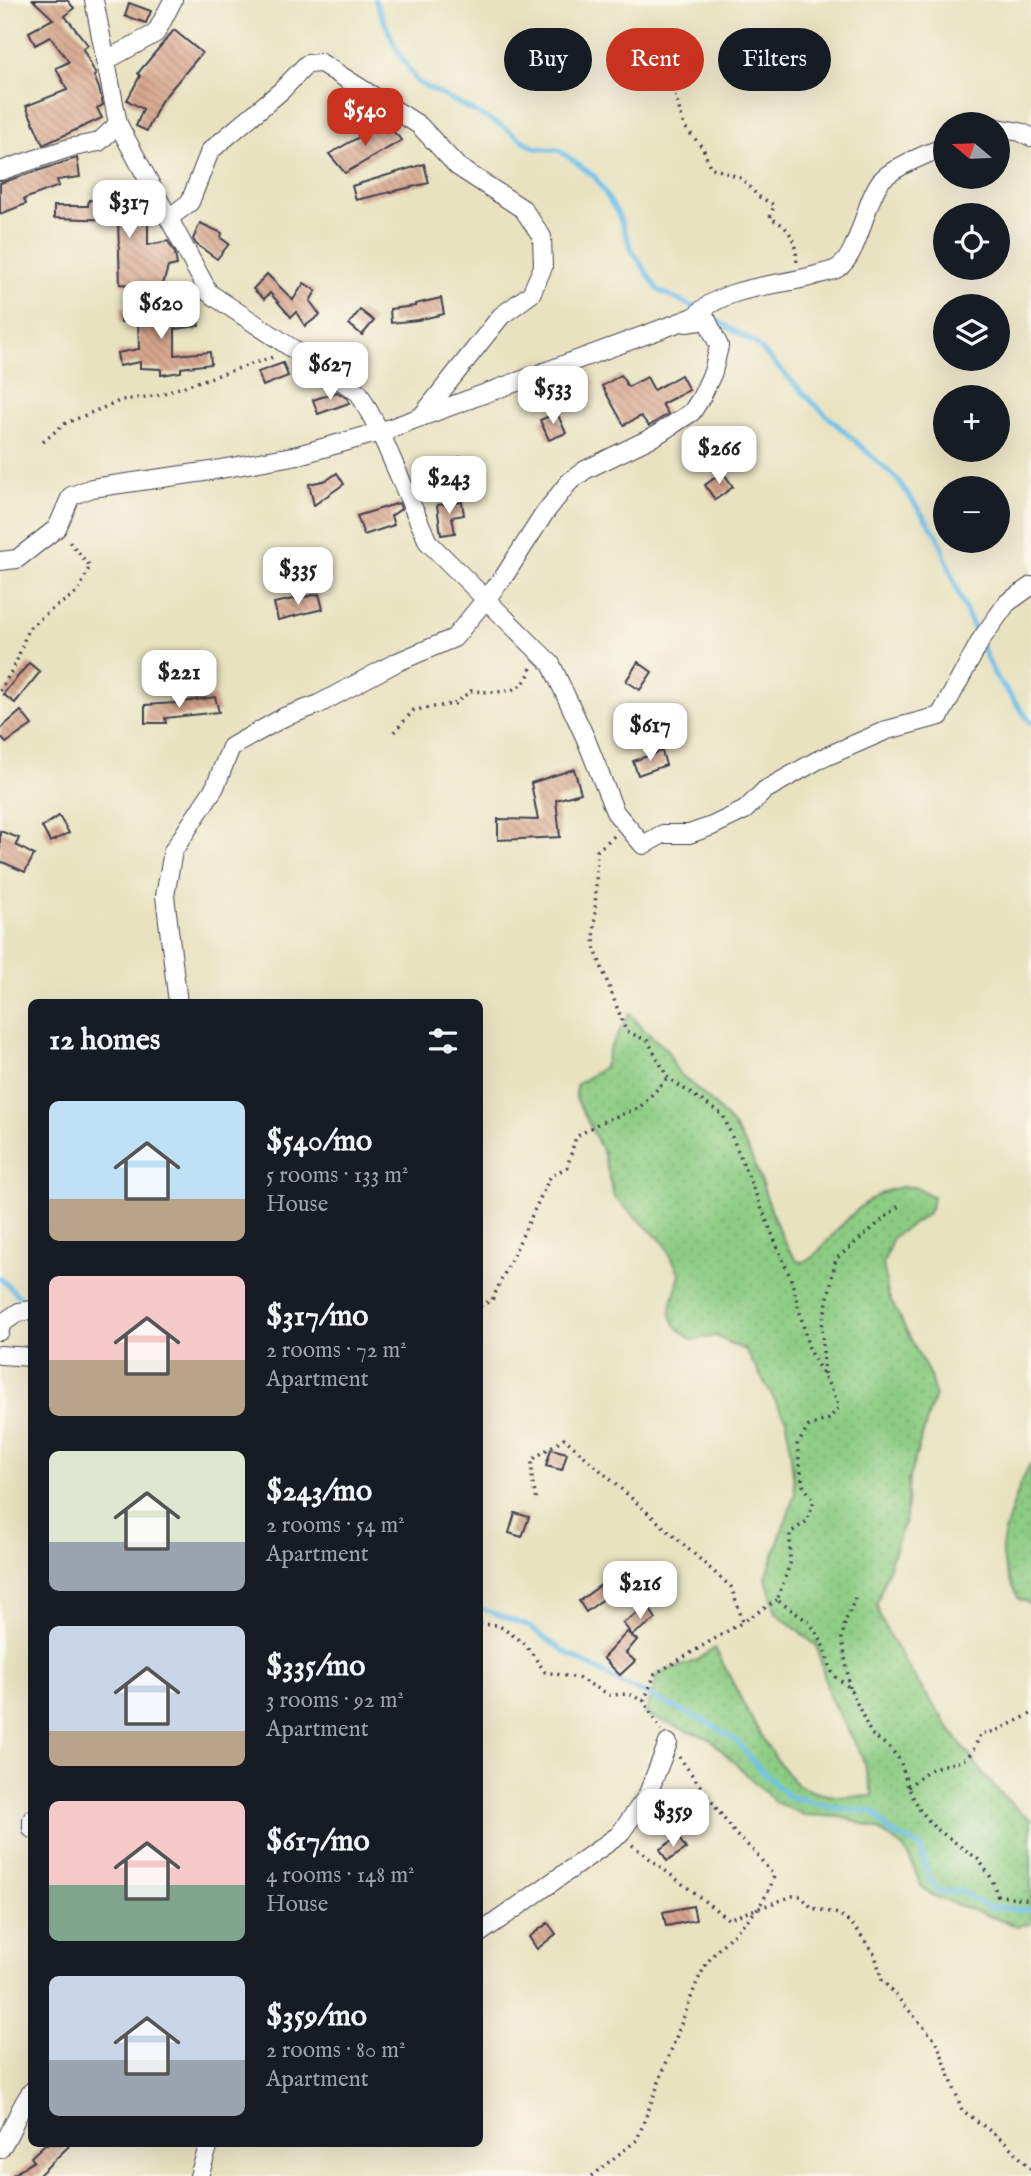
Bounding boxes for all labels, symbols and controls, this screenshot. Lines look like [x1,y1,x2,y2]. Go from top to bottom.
chip: Buy [504,28,592,91]
chip: Rent [606,28,704,91]
chip: Filters [718,28,831,91]
pin: $540 [324,88,406,148]
text: $540 [343,96,387,125]
north arrow [933,112,1010,189]
map controls [933,112,1010,553]
pin: $317 [88,180,170,240]
text: $317 [109,188,149,217]
button: locate [933,203,1010,280]
pin: $620 [120,282,202,341]
text: $620 [139,289,183,318]
button: layers [933,294,1010,371]
pin: $627 [289,342,371,402]
text: $627 [308,350,352,379]
pin: $533 [512,366,594,426]
text: $533 [534,374,572,403]
button: + [933,385,1010,462]
pin: $266 [678,426,760,486]
text: $266 [698,434,740,463]
pin: $243 [408,456,490,516]
text: $243 [427,464,471,493]
button: − [933,476,1010,553]
pin: $335 [257,548,339,607]
text: $335 [279,555,317,584]
pin: $221 [138,650,220,710]
text: $221 [158,658,200,687]
pin: $617 [609,704,691,763]
text: $617 [629,711,671,740]
text: 12 homes [49,1022,160,1060]
icon: filters [424,1022,462,1060]
text: $540/mo [266,1123,372,1161]
icon: home [105,1129,189,1213]
text: 5 rooms · 133 m² [266,1161,409,1190]
text: House [266,1190,328,1219]
text: $317/mo [266,1298,368,1336]
icon: home [105,1304,189,1388]
text: 2 rooms · 72 m² [266,1336,407,1365]
text: Apartment [266,1365,369,1394]
text: $243/mo [266,1473,372,1511]
icon: home [105,1479,189,1563]
text: 2 rooms · 54 m² [266,1511,405,1540]
text: Apartment [266,1540,369,1569]
pin: $216 [599,1562,681,1621]
text: $216 [619,1569,661,1598]
text: $335/mo [266,1648,365,1686]
icon: home [105,1654,189,1738]
text: 3 rooms · 92 m² [266,1686,404,1715]
text: Apartment [266,1715,369,1744]
pin: $359 [632,1790,714,1849]
text: $359 [653,1797,693,1826]
text: $617/mo [266,1823,370,1861]
icon: home [105,1829,189,1913]
text: 4 rooms · 148 m² [266,1861,415,1890]
text: House [266,1890,328,1919]
text: $359/mo [266,1998,367,2036]
icon: home [105,2004,189,2088]
text: 2 rooms · 80 m² [266,2036,406,2065]
text: Apartment [266,2065,369,2094]

